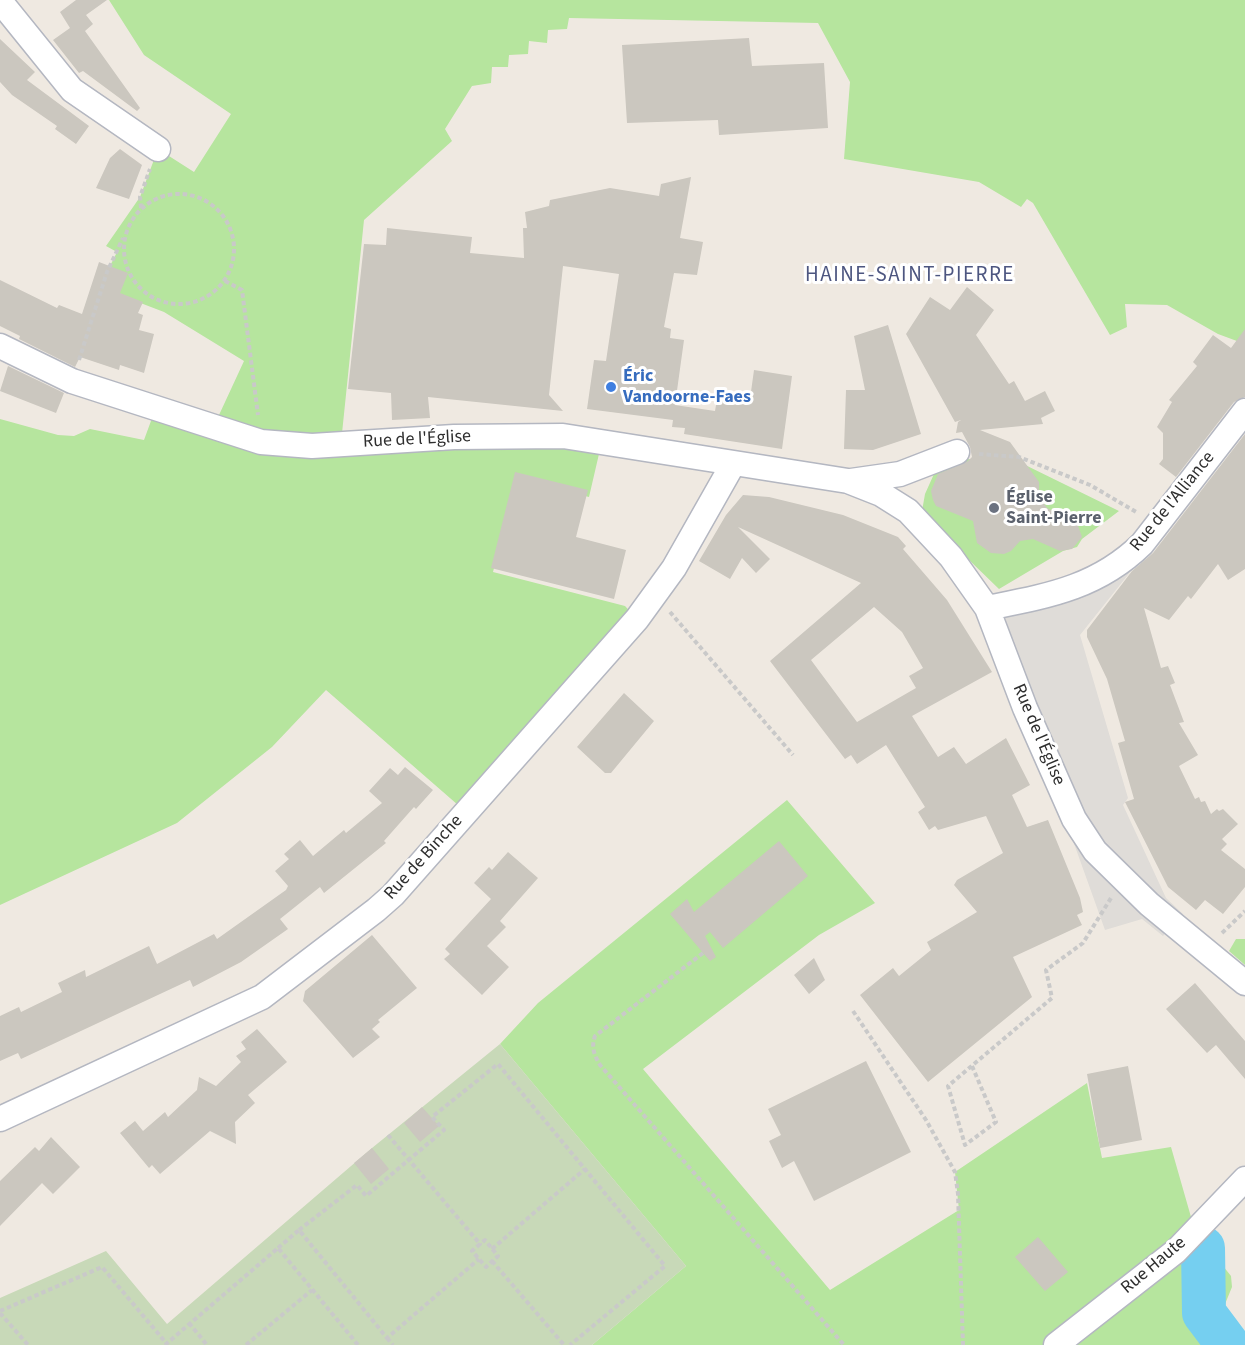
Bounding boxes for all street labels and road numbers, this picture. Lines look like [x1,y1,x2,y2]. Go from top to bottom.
street label: Rue de l'Église [362,426,472,454]
street label: Rue de l'Alliance [1126,448,1220,556]
street label: Rue de l'Église [1007,681,1069,789]
street label: Rue de Binche [380,811,468,905]
street label: Rue Haute [1117,1233,1191,1299]

